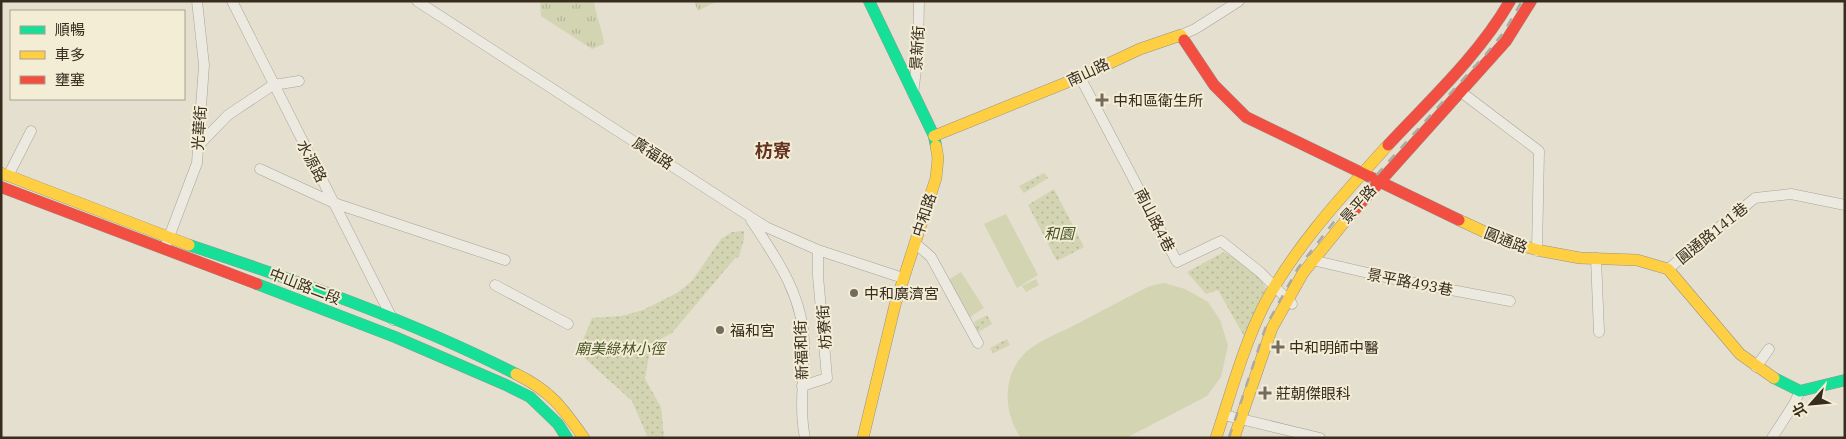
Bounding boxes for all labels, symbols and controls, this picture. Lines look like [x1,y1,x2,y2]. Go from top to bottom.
legend [10,10,185,100]
text: 順暢 [55,20,85,39]
street label: 景新街 [906,25,928,71]
text: 車多 [55,45,85,64]
street label: 南山路 [1064,54,1112,90]
text: 壅塞 [55,70,85,89]
place label: 中和區衛生所 [1113,91,1203,110]
marker: 中和區衛生所 [1095,93,1109,107]
street label: 光華街 [188,105,210,151]
street label: 廣福路 [629,133,677,173]
street label: 水源路 [293,137,331,185]
district label: 枋寮 [755,139,791,162]
street label: 景平路 [1336,181,1380,227]
street label: 南山路4巷 [1131,185,1179,255]
street label: 中和路 [908,191,940,239]
street label: 圓通路141巷 [1672,198,1752,268]
street label: 圓通路 [1482,223,1530,257]
park label: 和園 [1044,224,1076,243]
street label: 中山路二段 [267,264,343,308]
street label: 景平路493巷 [1365,264,1455,300]
place label: 中和廣濟宮 [864,284,939,303]
marker: 中和廣濟宮 [848,287,860,299]
street label: 枋寮街 [813,304,835,350]
street label: 新福和街 [790,320,812,380]
place label: 福和宮 [730,321,775,340]
marker: 福和宮 [714,324,726,336]
place label: 中和明師中醫 [1289,338,1379,357]
park label: 廟美綠林小徑 [575,339,668,358]
marker: 中和明師中醫 [1271,340,1285,354]
north arrow [1786,379,1836,429]
place label: 莊朝傑眼科 [1276,384,1351,403]
marker: 莊朝傑眼科 [1258,386,1272,400]
text: 北 [1788,400,1811,420]

